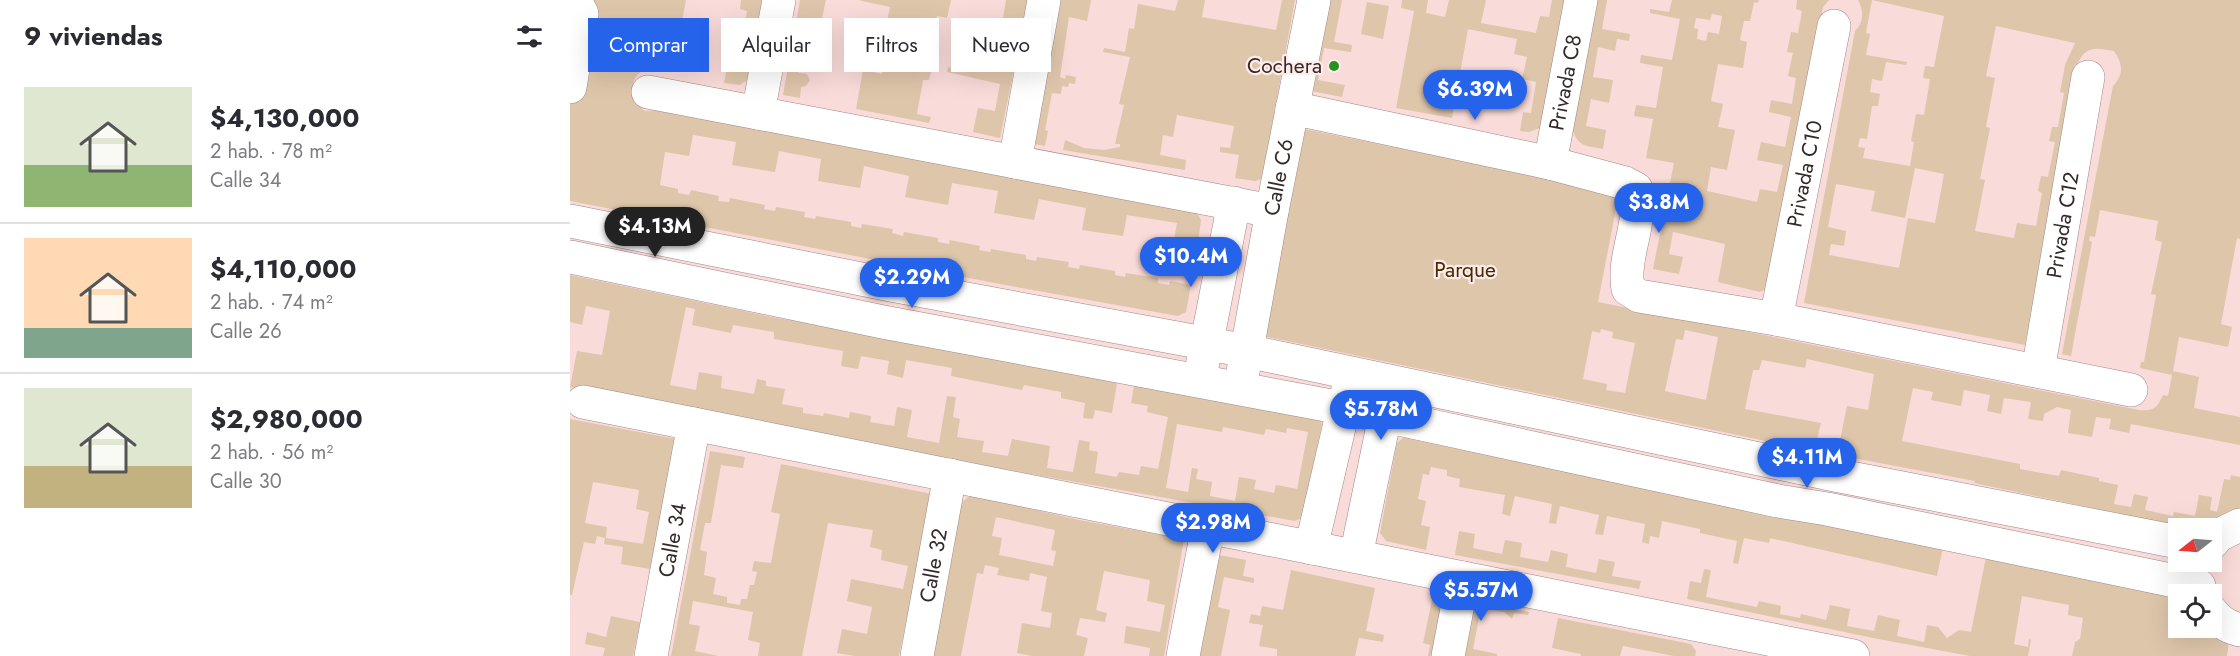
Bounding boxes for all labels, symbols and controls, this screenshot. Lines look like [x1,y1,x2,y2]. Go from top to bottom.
text: 9 viviendas [24,17,163,55]
chip: Comprar [588,18,709,72]
chip: Alquilar [721,18,832,72]
chip: Filtros [844,18,939,72]
chip: Nuevo [951,18,1051,72]
icon: filters [513,20,546,53]
street label: Privada C8 [1541,32,1589,133]
place label: Cochera [1247,51,1322,81]
marker: Cochera [1327,59,1341,73]
pin: $6.39M [1426,70,1524,121]
text: $6.39M [1437,75,1513,104]
text: $4,130,000 [210,99,359,137]
icon: home [72,111,144,183]
street label: Privada C10 [1780,118,1830,230]
street label: Calle C6 [1256,136,1301,218]
text: 2 hab. · 78 m² [210,137,332,166]
text: Calle 34 [210,166,281,195]
street label: Privada C12 [2039,170,2087,281]
pin: $3.8M [1617,183,1701,234]
text: $3.8M [1628,188,1690,217]
pin: $4.13M [606,207,704,258]
text: $4.13M [618,212,692,241]
pin: $10.4M [1142,237,1240,288]
text: $10.4M [1154,242,1228,271]
text: $4,110,000 [210,250,356,288]
park label: Parque [1434,255,1496,285]
pin: $2.29M [863,258,961,309]
icon: home [72,262,144,334]
text: $2.29M [874,263,950,292]
text: 2 hab. · 74 m² [210,288,333,317]
text: Calle 26 [210,317,282,346]
pin: $5.78M [1332,390,1430,441]
text: $5.78M [1344,395,1418,424]
text: $2,980,000 [210,400,363,438]
icon: home [72,412,144,484]
text: 2 hab. · 56 m² [210,438,333,467]
pin: $4.11M [1758,438,1856,489]
text: $4.11M [1771,443,1843,472]
text: Calle 30 [210,467,282,496]
street label: Calle 34 [651,500,694,580]
pin: $2.98M [1164,503,1262,554]
text: $2.98M [1175,508,1251,537]
north arrow [2168,518,2222,572]
map controls [2168,518,2222,638]
street label: Calle 32 [912,526,955,605]
pin: $5.57M [1432,571,1530,622]
text: $5.57M [1444,576,1518,605]
button: locate [2168,584,2222,638]

